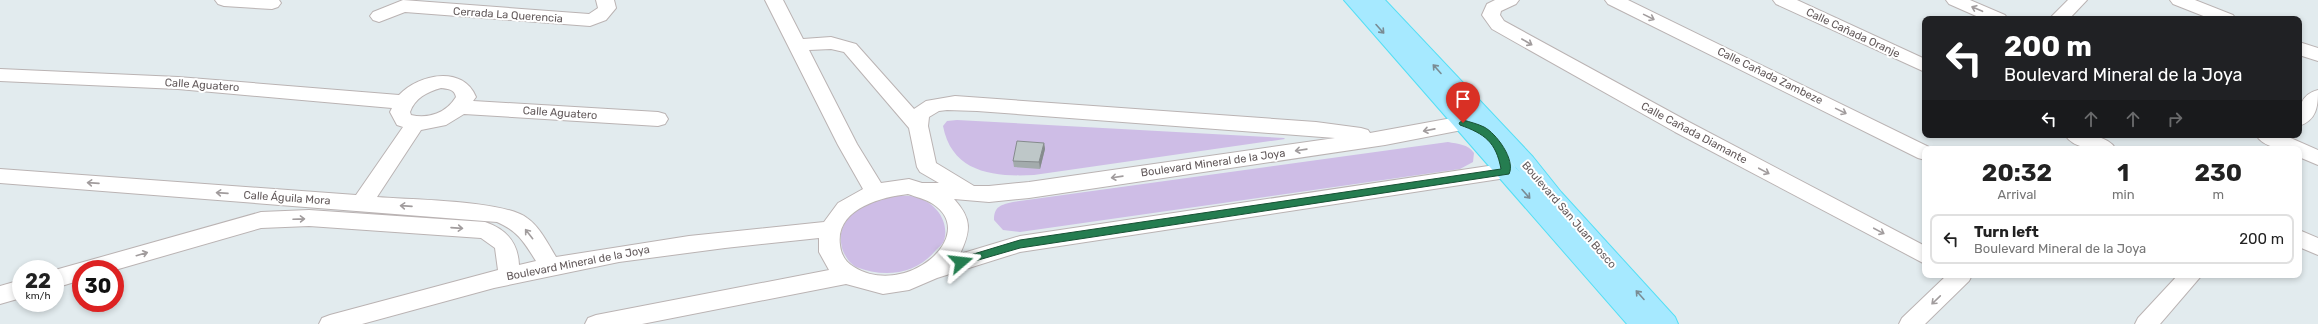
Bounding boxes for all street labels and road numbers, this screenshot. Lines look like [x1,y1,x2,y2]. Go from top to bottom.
street label: Cerrada La Querencia [453,5,563,25]
street label: Calle Cañada Oranje [1804,5,1902,61]
street label: Calle Cañada Zambeze [1715,45,1825,107]
street label: Calle Aguatero [164,76,240,94]
street label: Calle Cañada Diamante [1639,99,1749,167]
street label: Calle Aguatero [522,104,598,122]
street label: Boulevard Mineral de la Joya [1140,146,1286,180]
street label: Boulevard San Juan Bosco [1519,159,1619,271]
street label: Calle Águila Mora [243,188,331,208]
street label: Boulevard Mineral de la Joya [505,243,651,283]

